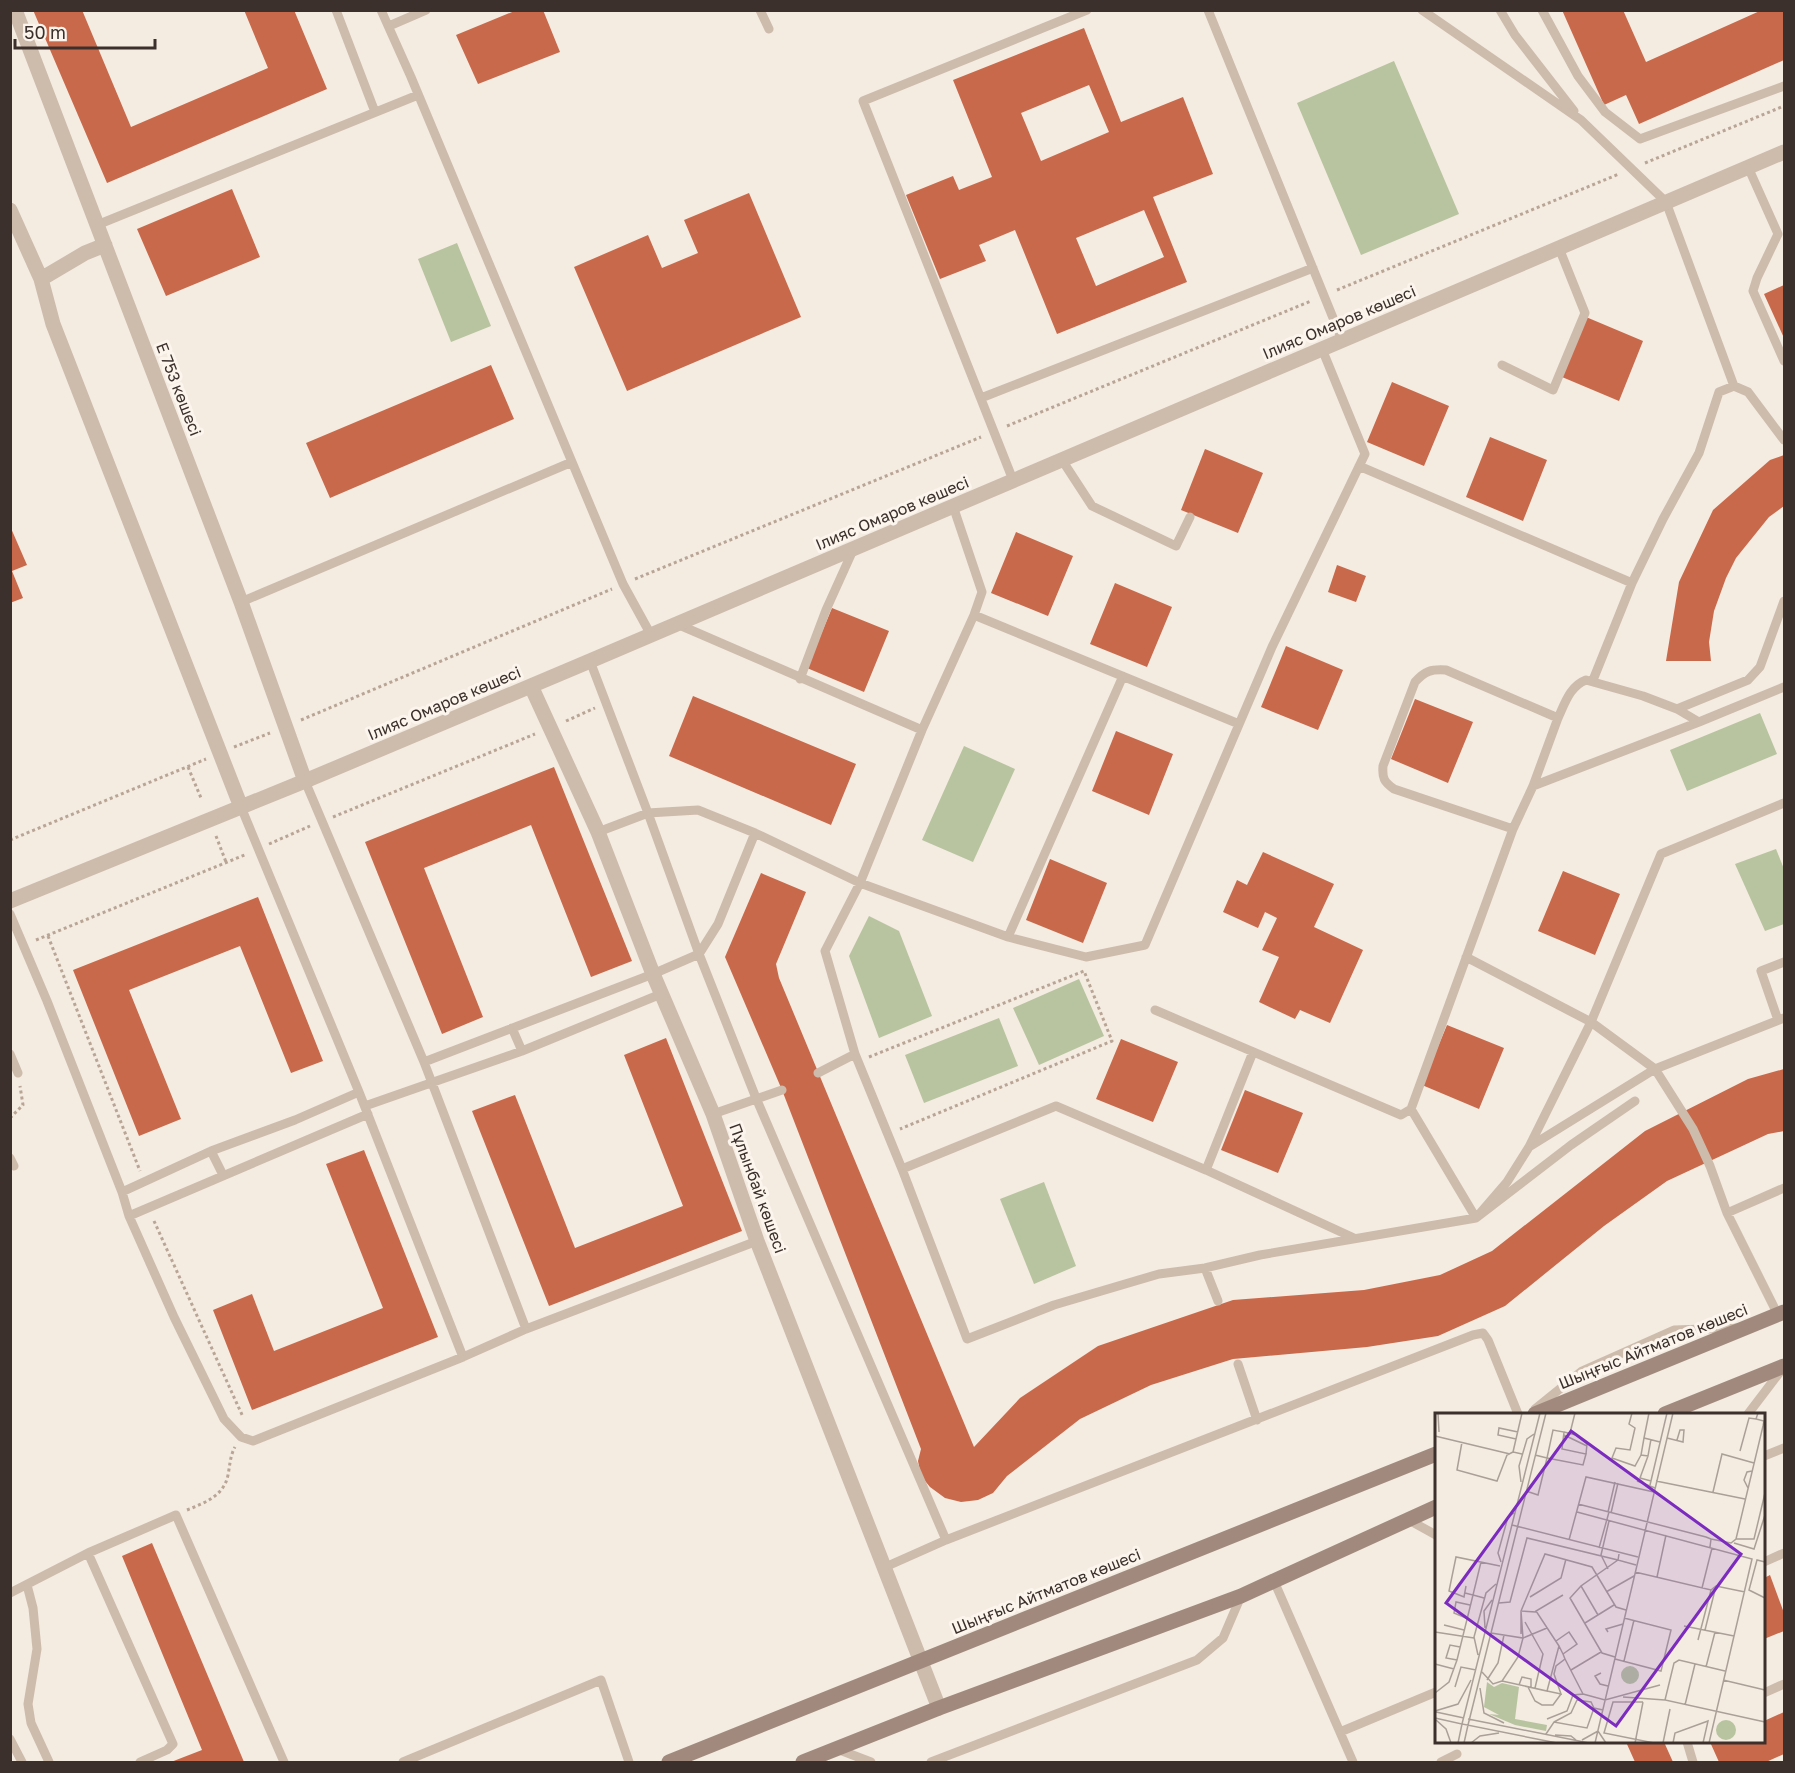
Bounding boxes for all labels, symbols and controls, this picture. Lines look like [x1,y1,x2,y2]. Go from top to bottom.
scale bar [15,12,154,50]
text: 50 m [24,21,66,43]
street label: Ілияс Омаров көшесі [1259,281,1419,363]
street label: Е 753 көшесі [152,339,206,439]
street label: Ілияс Омаров көшесі [812,472,972,554]
street label: Ілияс Омаров көшесі [364,662,524,744]
street label: Пұлынбай көшесі [725,1120,791,1256]
street label: Шыңғыс Айтматов көшесі [1555,1299,1751,1393]
inset map [1435,1413,1765,1743]
street label: Шыңғыс Айтматов көшесі [948,1544,1144,1638]

